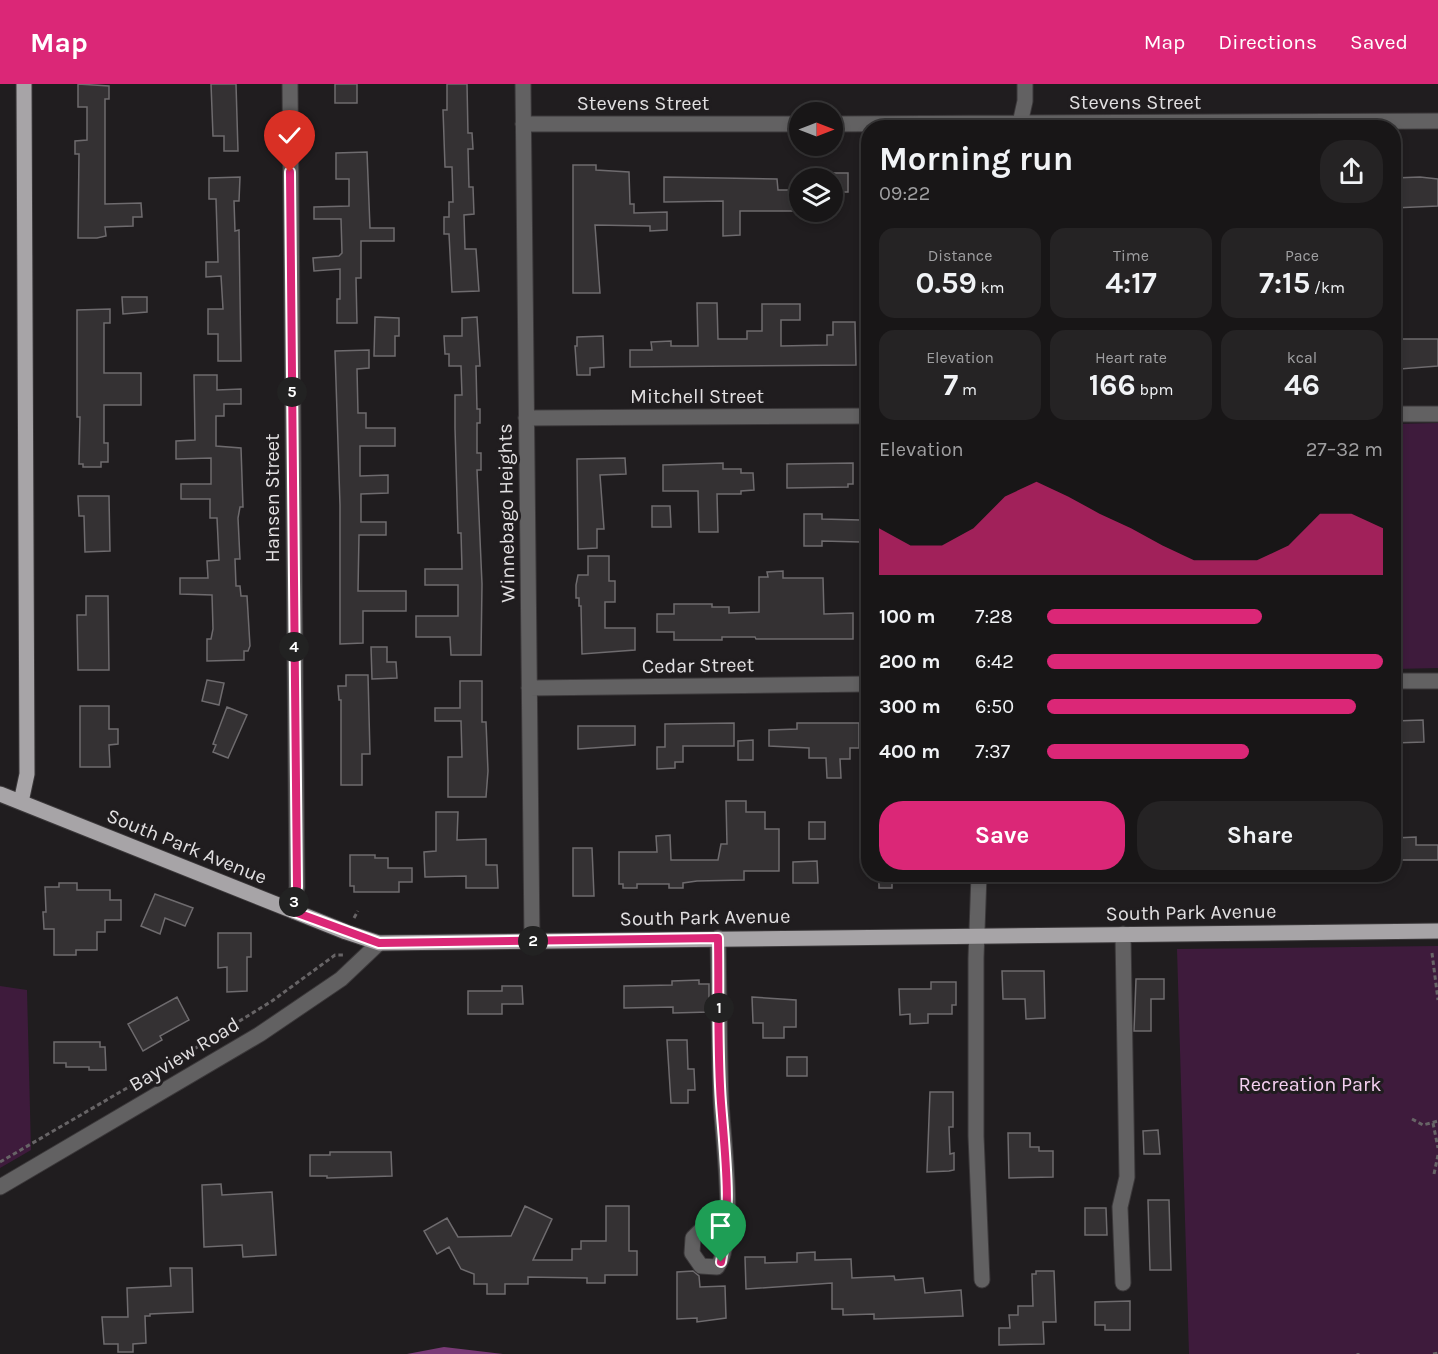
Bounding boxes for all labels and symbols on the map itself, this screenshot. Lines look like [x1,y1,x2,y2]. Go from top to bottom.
street label: Stevens Street [1069,91,1202,114]
street label: Stevens Street [577,92,710,115]
north arrow [789,102,843,156]
pin [264,110,315,172]
pin: 5 [277,377,307,407]
street label: Mitchell Street [630,385,764,408]
street label: Winnebago Heights [493,423,520,603]
street label: Hansen Street [261,433,284,562]
pin: 4 [279,632,309,662]
street label: Cedar Street [642,653,755,678]
street label: South Park Avenue [103,804,270,889]
pin: 3 [279,887,309,917]
street label: South Park Avenue [1106,900,1277,925]
street label: South Park Avenue [620,905,791,930]
pin: 2 [518,926,548,956]
pin: 1 [704,993,734,1023]
street label: Bayview Road [125,1013,243,1096]
park label: Recreation Park [1238,1073,1382,1096]
pin [695,1200,746,1262]

